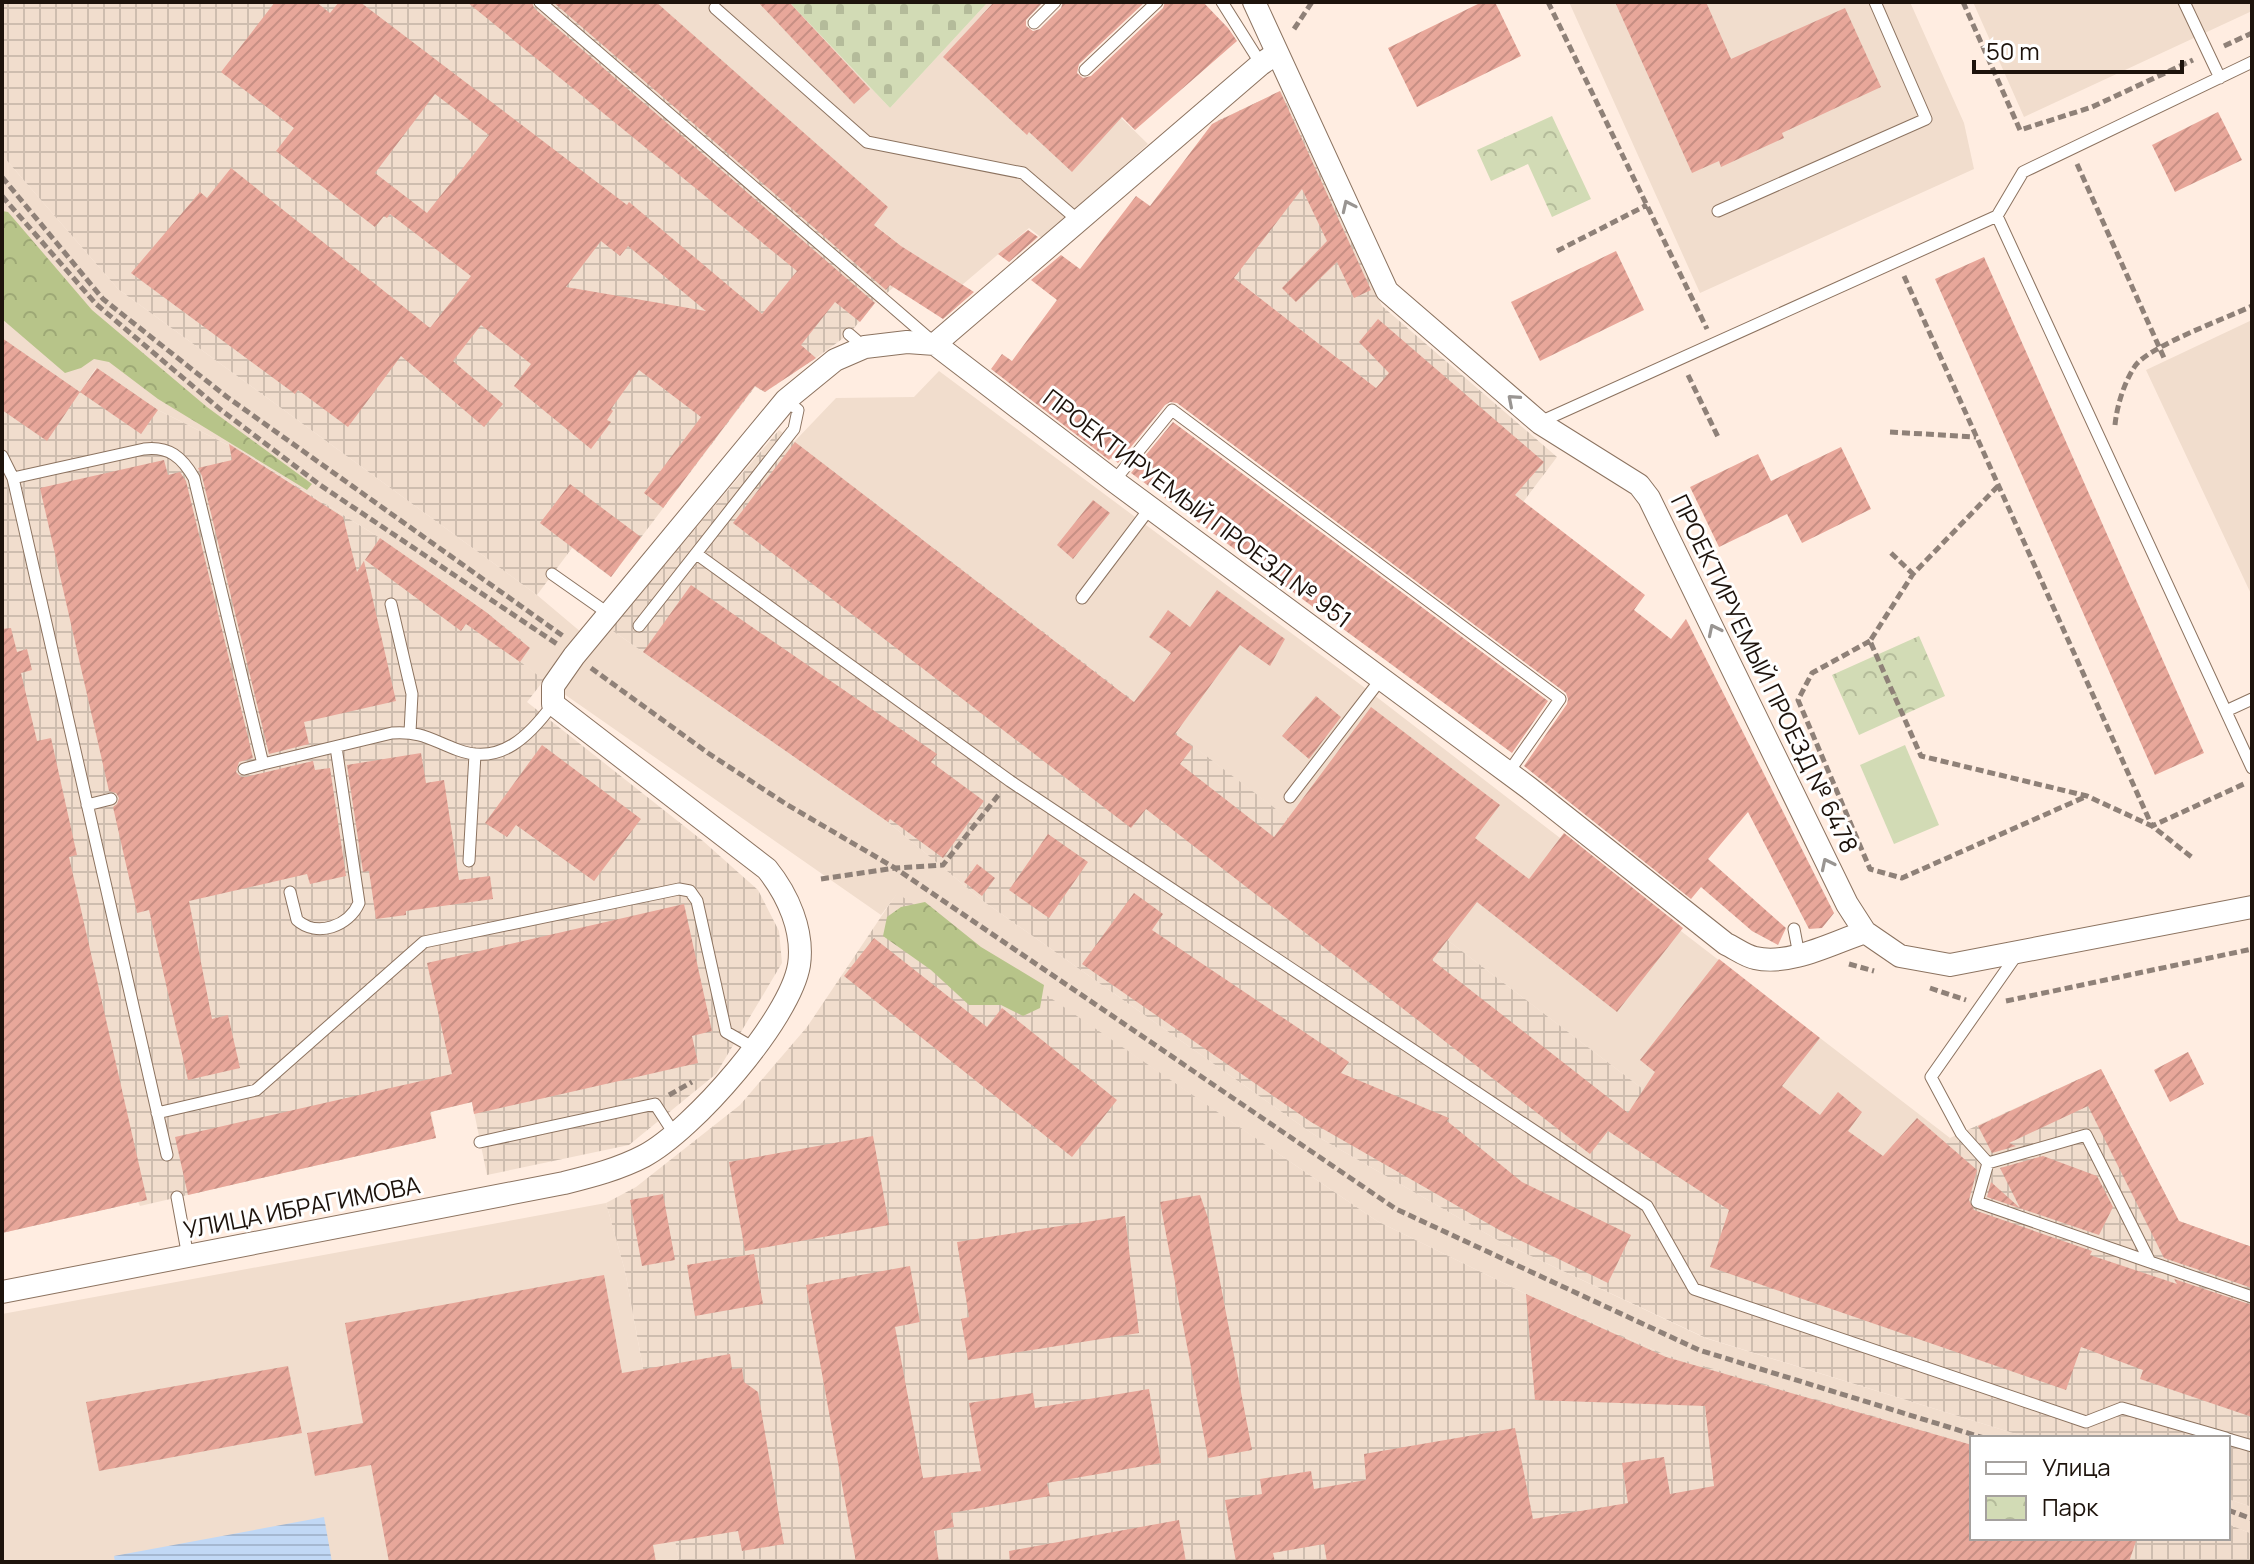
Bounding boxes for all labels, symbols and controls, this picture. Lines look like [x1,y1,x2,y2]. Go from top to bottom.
scale bar [1974,24,2182,74]
text: 50 m [1986,34,2040,67]
one-way arrow [1342,199,1358,214]
street label: ПРОЕКТИРУЕМЫЙ ПРОЕЗД № 951 [1037,381,1359,635]
one-way arrow [1508,395,1523,410]
street label: ПРОЕКТИРУЕМЫЙ ПРОЕЗД № 6478 [1664,489,1867,858]
one-way arrow [1708,624,1724,639]
one-way arrow [1821,858,1837,872]
street label: УЛИЦА ИБРАГИМОВА [181,1167,423,1246]
legend [1970,1436,2230,1540]
text: Улица [2042,1450,2111,1483]
text: Парк [2042,1490,2099,1523]

